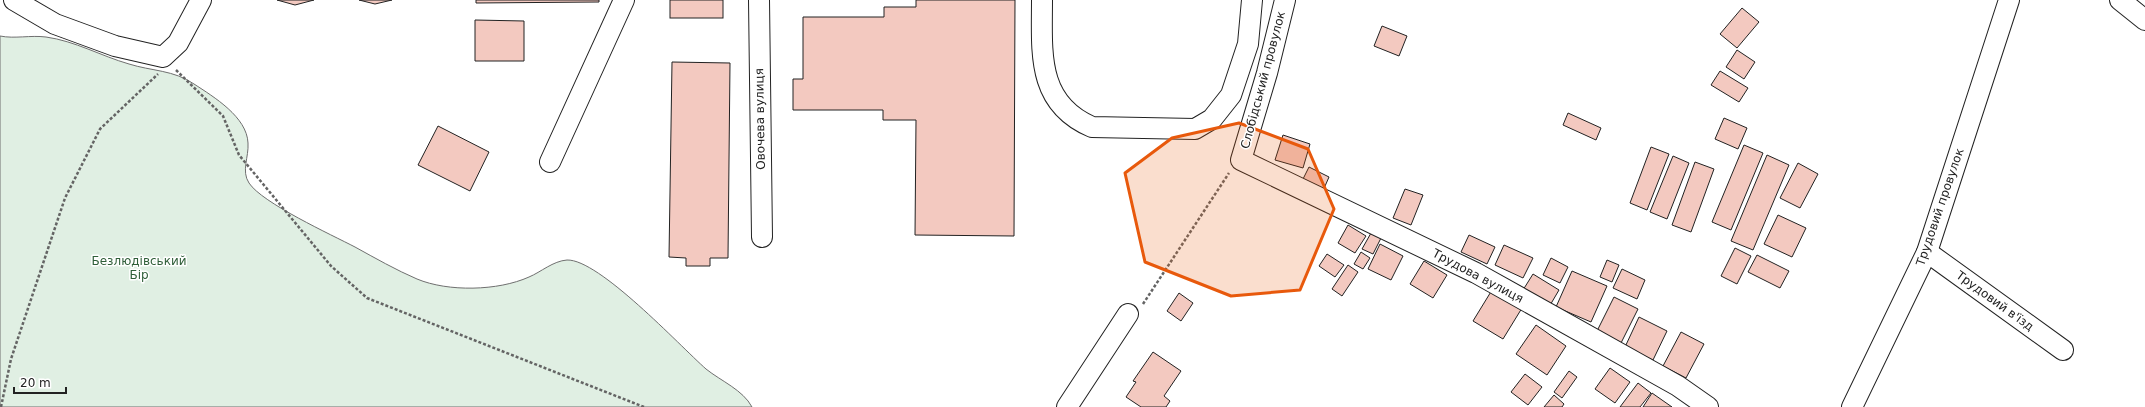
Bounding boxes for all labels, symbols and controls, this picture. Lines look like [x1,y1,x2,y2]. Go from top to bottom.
street label: Слобідський провулок [1238,10,1288,150]
street label: Овочева вулиця [752,68,768,170]
street label: Трудовий провулок [1913,146,1967,269]
street label: Трудова вулиця [1429,246,1526,306]
park label: Безлюдівський Бір [92,254,187,282]
street label: Трудовий в'їзд [1953,268,2037,334]
scale bar [14,369,66,395]
text: 20 m [20,376,51,390]

